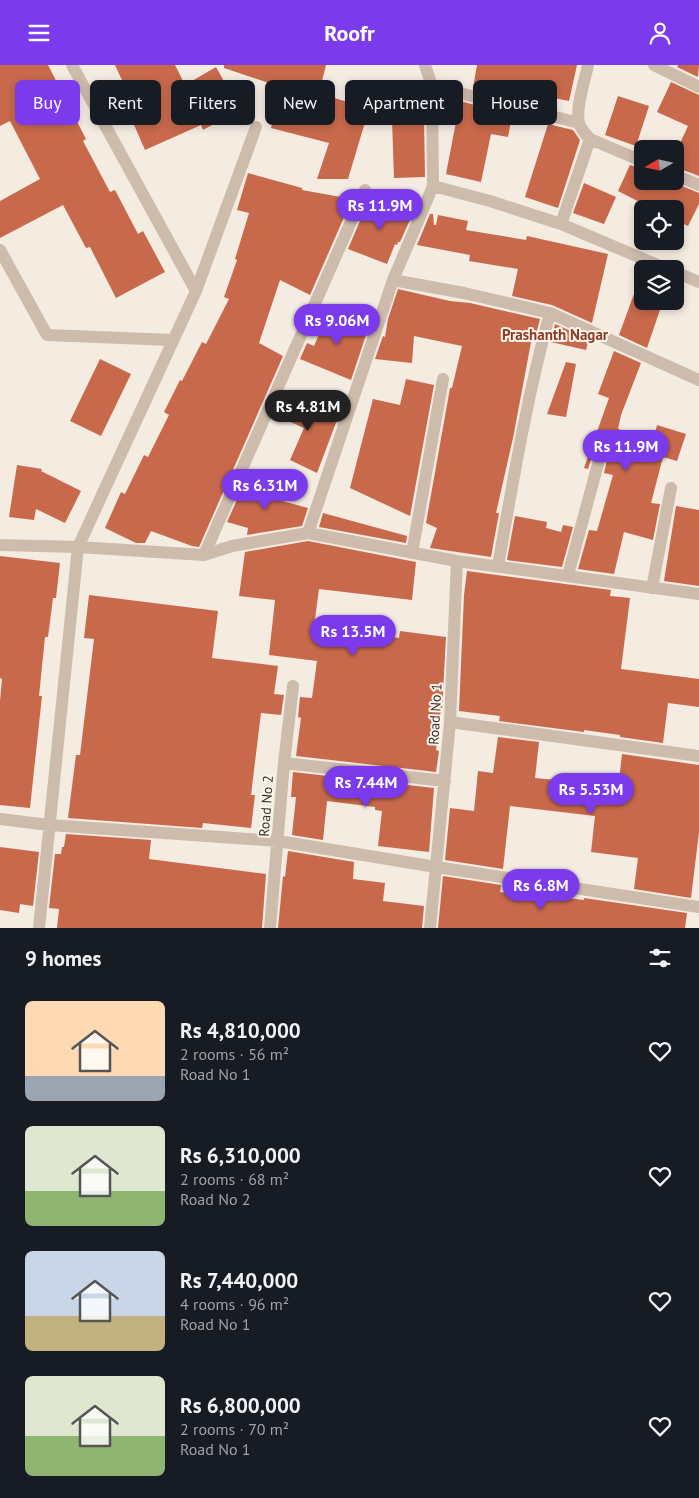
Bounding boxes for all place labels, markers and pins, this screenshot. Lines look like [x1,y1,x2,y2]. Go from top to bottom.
pin: Rs 11.9M [328,189,432,231]
pin: Rs 9.06M [285,303,389,346]
pin: Rs 4.81M [256,389,360,432]
pin: Rs 11.9M [574,429,678,472]
pin: Rs 6.31M [213,469,317,511]
pin: Rs 13.5M [301,615,405,657]
pin: Rs 7.44M [314,765,418,808]
pin: Rs 5.53M [539,773,643,815]
pin: Rs 6.8M [495,869,587,911]

